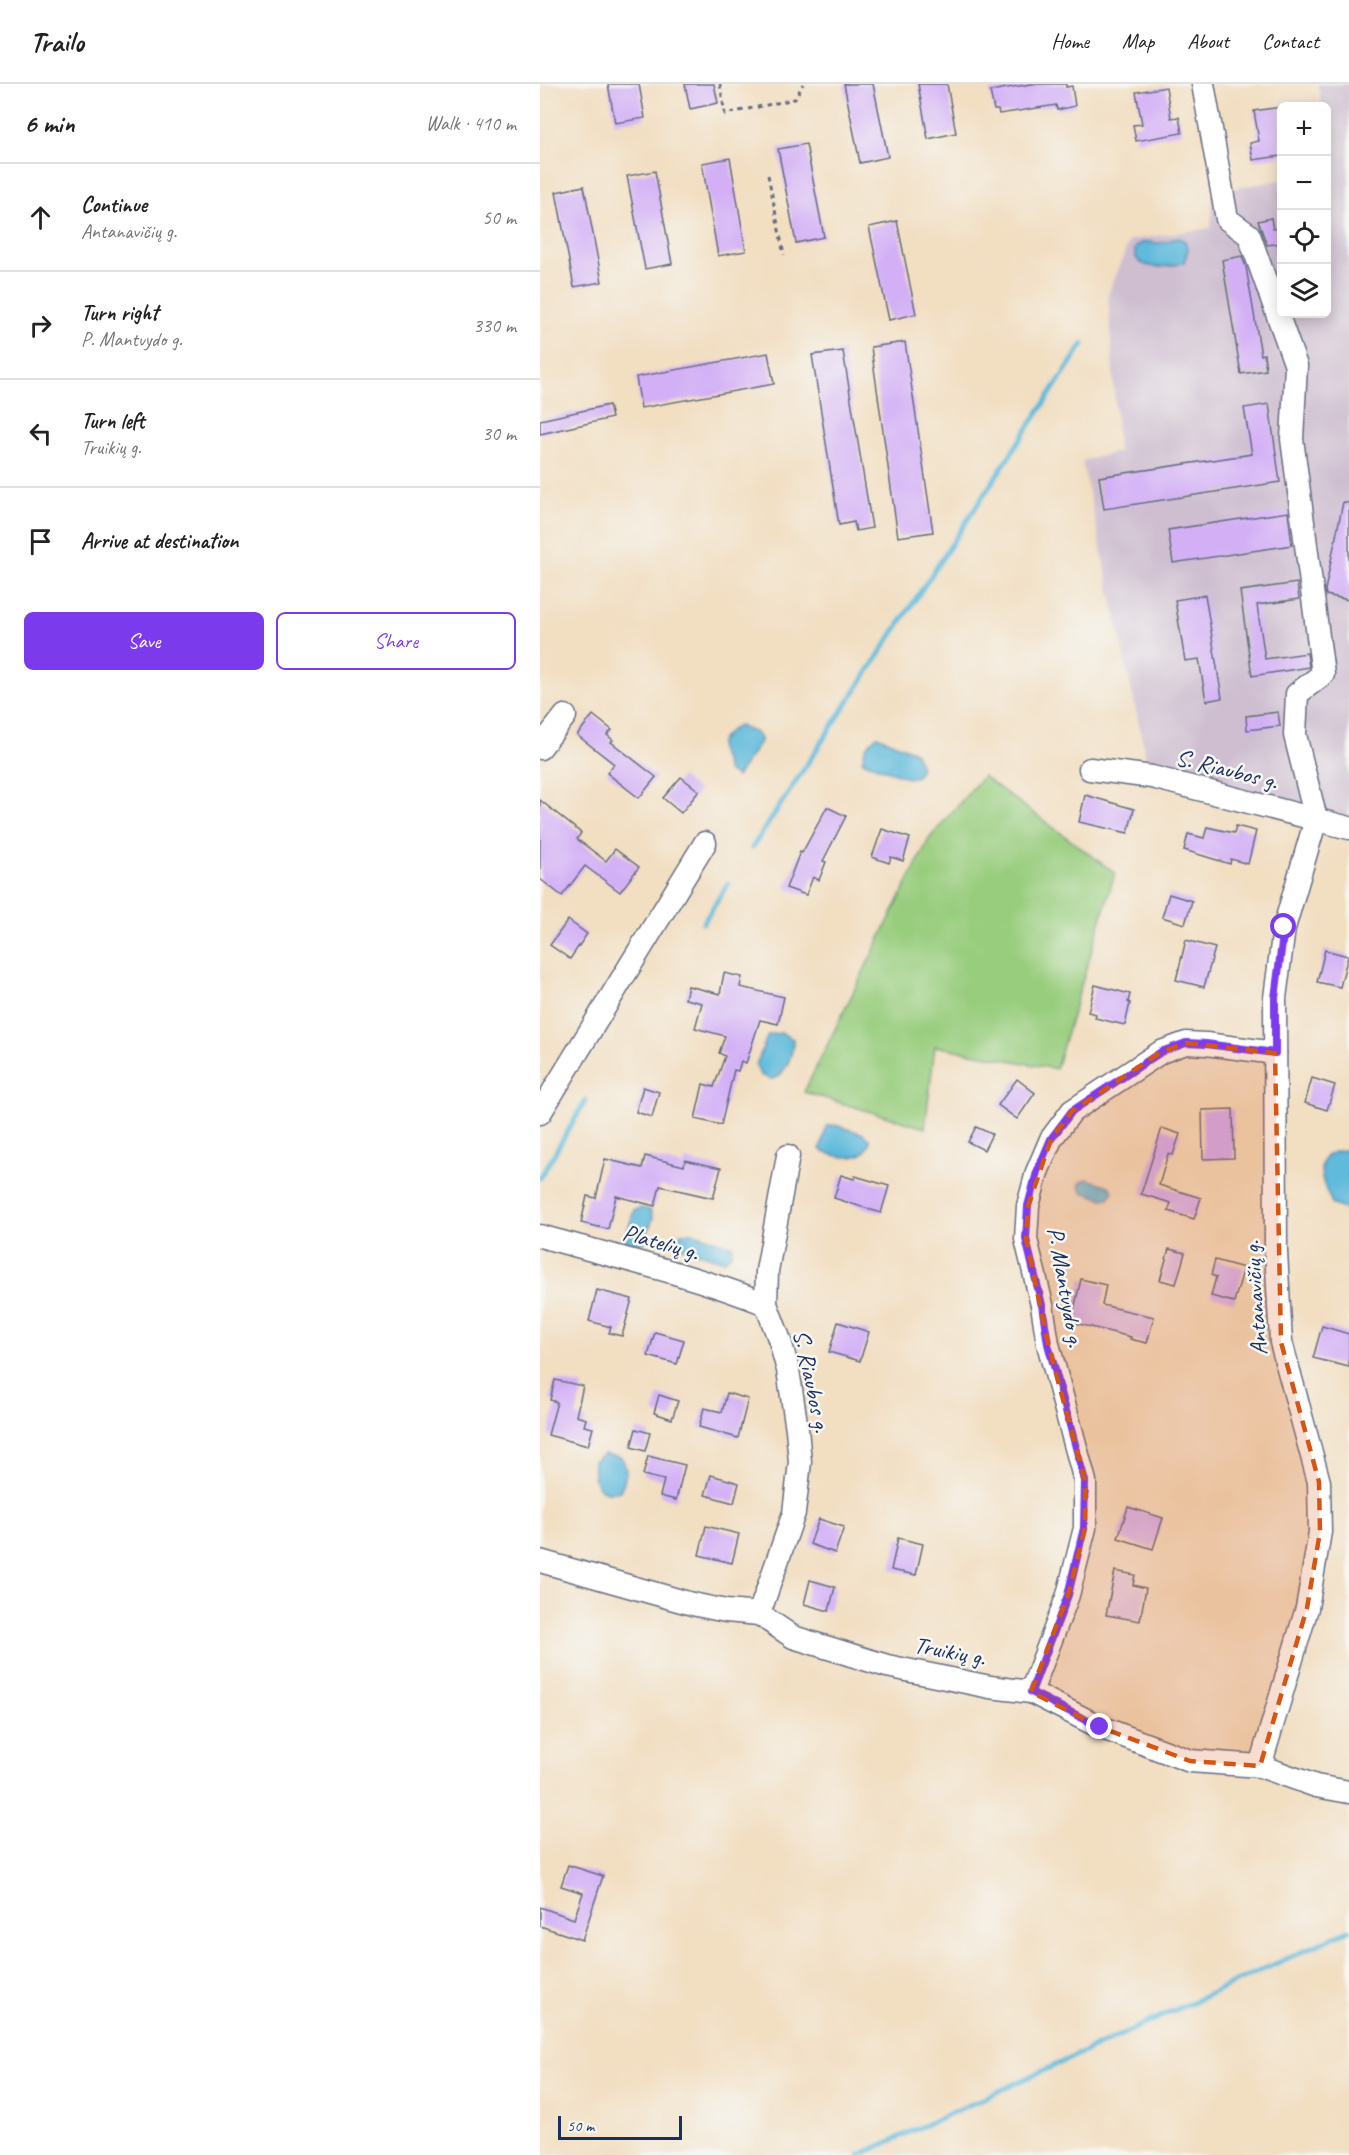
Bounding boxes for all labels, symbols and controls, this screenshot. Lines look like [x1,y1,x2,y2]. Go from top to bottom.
text: Trailo [30,24,84,59]
text: Home [1051,28,1089,54]
text: Map [1122,28,1154,54]
text: About [1187,28,1229,54]
text: Contact [1262,28,1319,54]
map controls [1277,102,1331,318]
button: + [1277,102,1331,156]
text: 6 min [24,107,74,140]
text: Walk · 410 m [426,111,516,136]
button: − [1277,156,1331,210]
text: Continue [81,191,147,219]
icon: ahead [24,201,57,234]
text: 50 m [482,205,516,230]
button: locate [1277,210,1331,264]
text: Antanavičių g. [81,219,177,244]
button: layers [1277,264,1331,318]
text: Turn right [81,299,158,327]
icon: right [24,309,57,342]
text: 330 m [473,313,516,338]
text: P. Mantvydo g. [81,327,182,352]
text: Turn left [81,407,145,435]
icon: left [24,417,57,450]
text: 30 m [482,421,516,446]
text: Truikių g. [81,435,141,460]
icon: arrive [24,525,57,558]
text: Arrive at destination [81,527,238,555]
button: Save [24,612,264,670]
button: Share [276,612,516,670]
street label: S. Riaubos g. [1173,742,1281,796]
route start [1270,913,1296,939]
street label: Platelių g. [619,1217,703,1267]
street label: P. Mantvydo g. [1041,1225,1091,1350]
street label: Antanavičių g. [1236,1239,1274,1356]
street label: S. Riaubos g. [786,1327,838,1435]
street label: Truikių g. [912,1629,989,1673]
route end [1086,1713,1112,1739]
scale bar [558,2113,682,2140]
text: 50 m [567,2116,594,2136]

